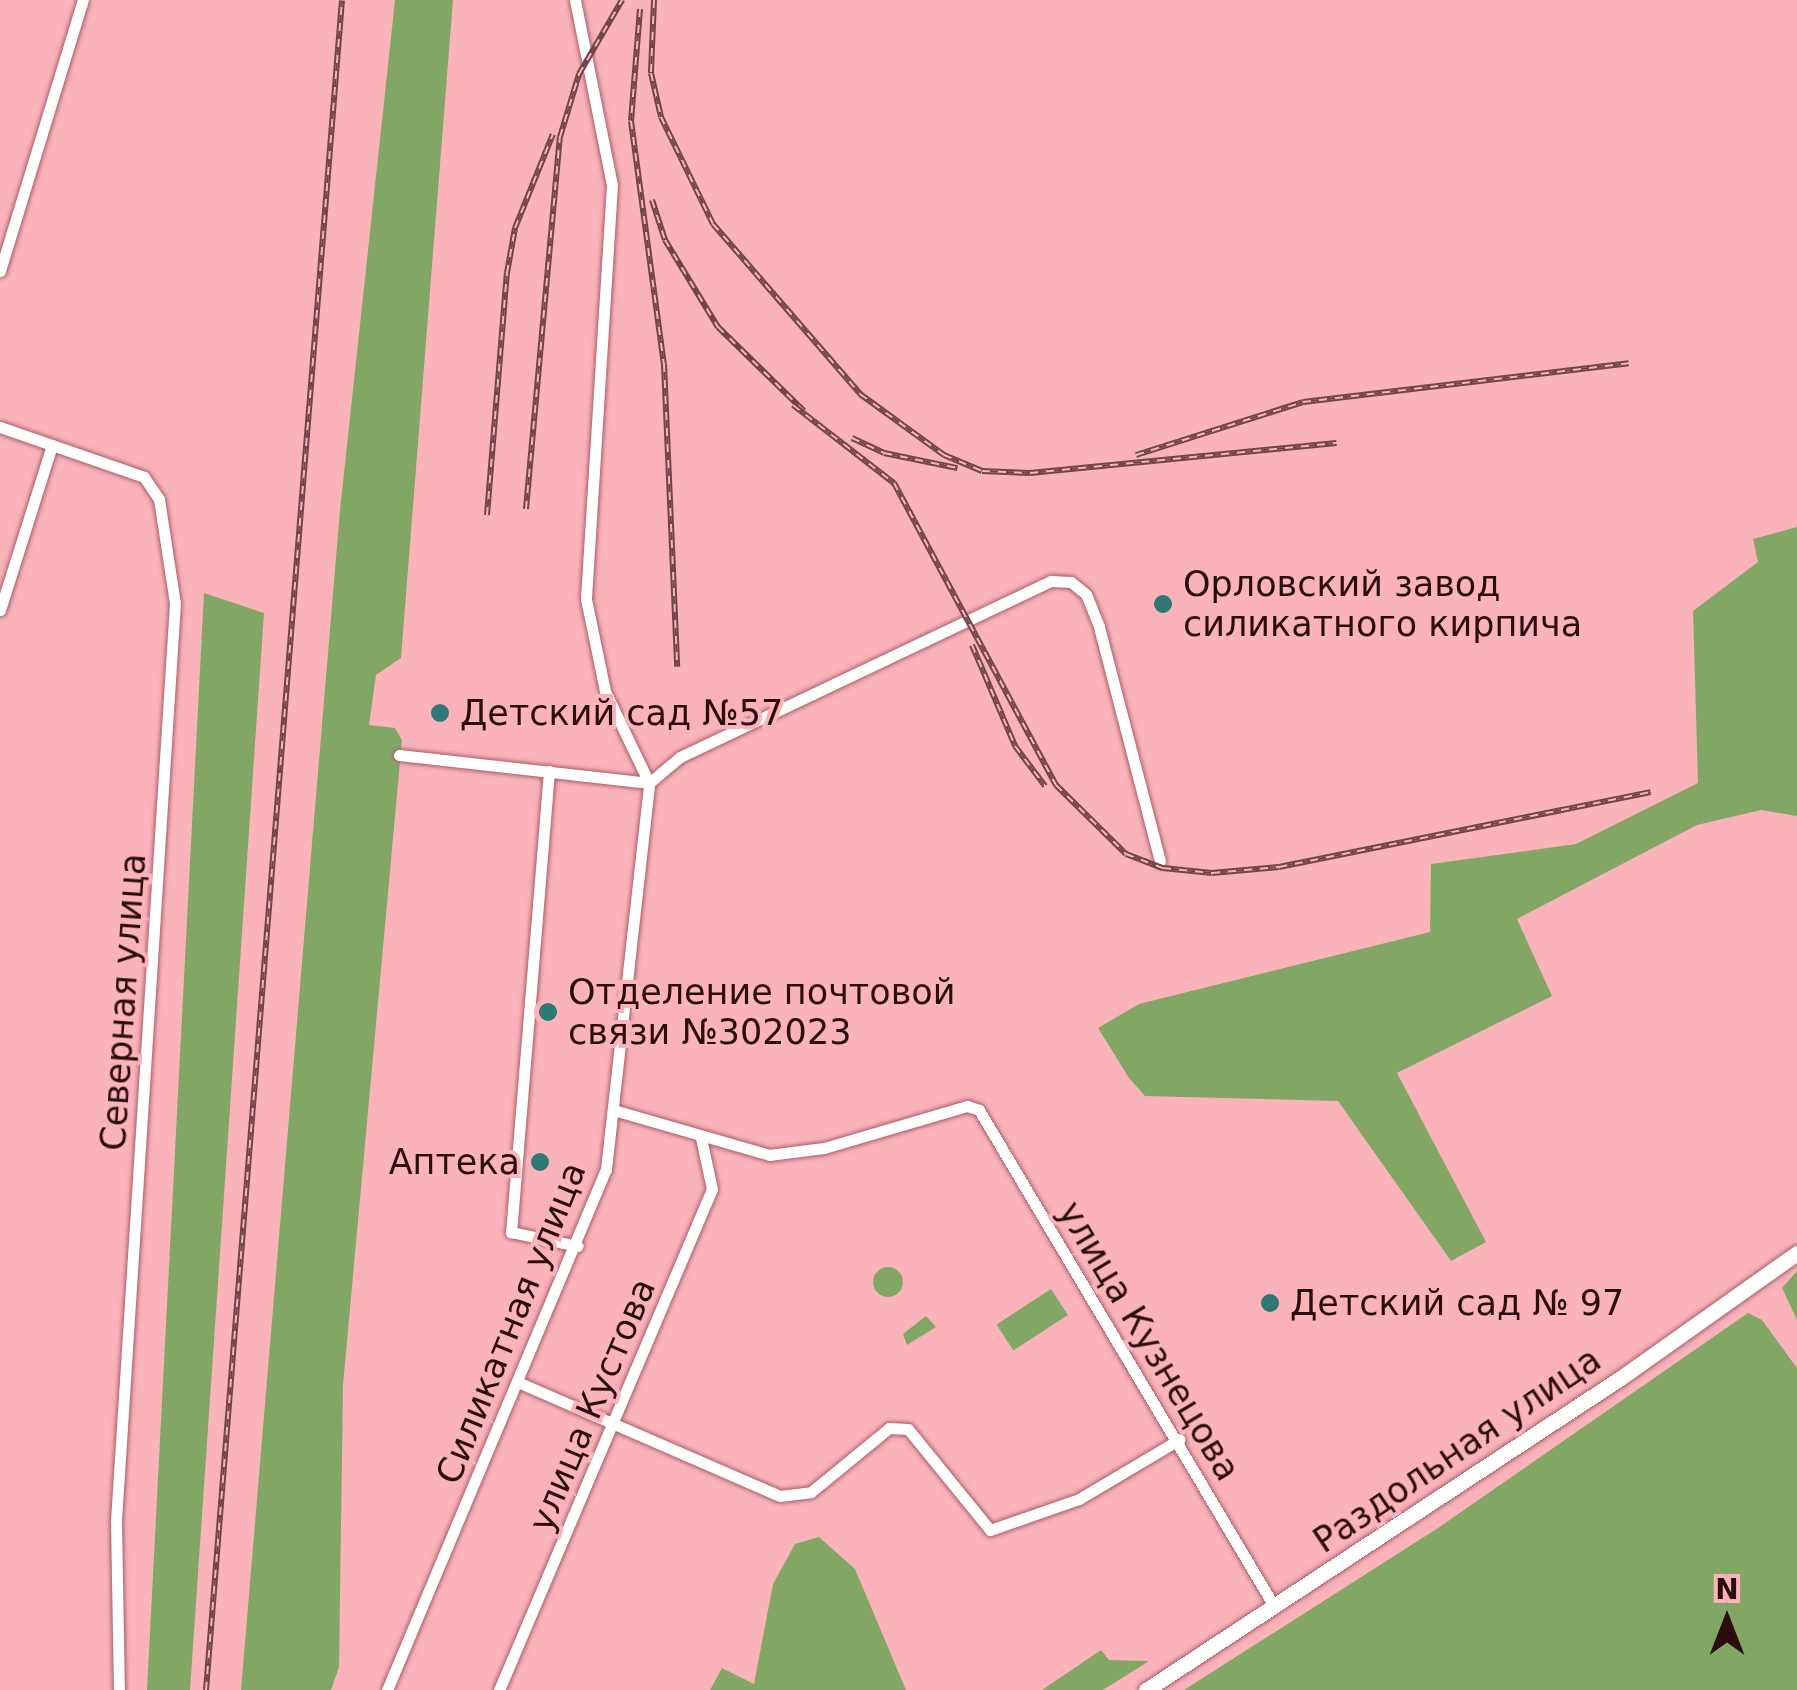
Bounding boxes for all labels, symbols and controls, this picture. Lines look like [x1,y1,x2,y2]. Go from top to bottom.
place label: Орловский завод силикатного кирпича [1183,563,1582,645]
marker: Орловский завод силикатного кирпича [1152,593,1174,615]
place label: Детский сад №57 [460,692,783,734]
marker: Детский сад №57 [429,702,451,724]
street label: Северная улица [92,852,154,1152]
place label: Отделение почтовой связи №302023 [568,971,955,1053]
marker: Отделение почтовой связи №302023 [537,1001,559,1023]
place label: Аптека [389,1141,520,1183]
marker: Аптека [529,1151,551,1173]
street label: Силикатная улица [427,1156,595,1490]
street label: улица Кузнецова [1049,1194,1249,1488]
street label: улица Кустова [520,1272,664,1538]
place label: Детский сад № 97 [1290,1282,1624,1324]
marker: Детский сад № 97 [1259,1292,1281,1314]
street label: Раздольная улица [1305,1338,1609,1562]
north arrow [1677,1570,1777,1670]
text: N [1715,1573,1739,1606]

